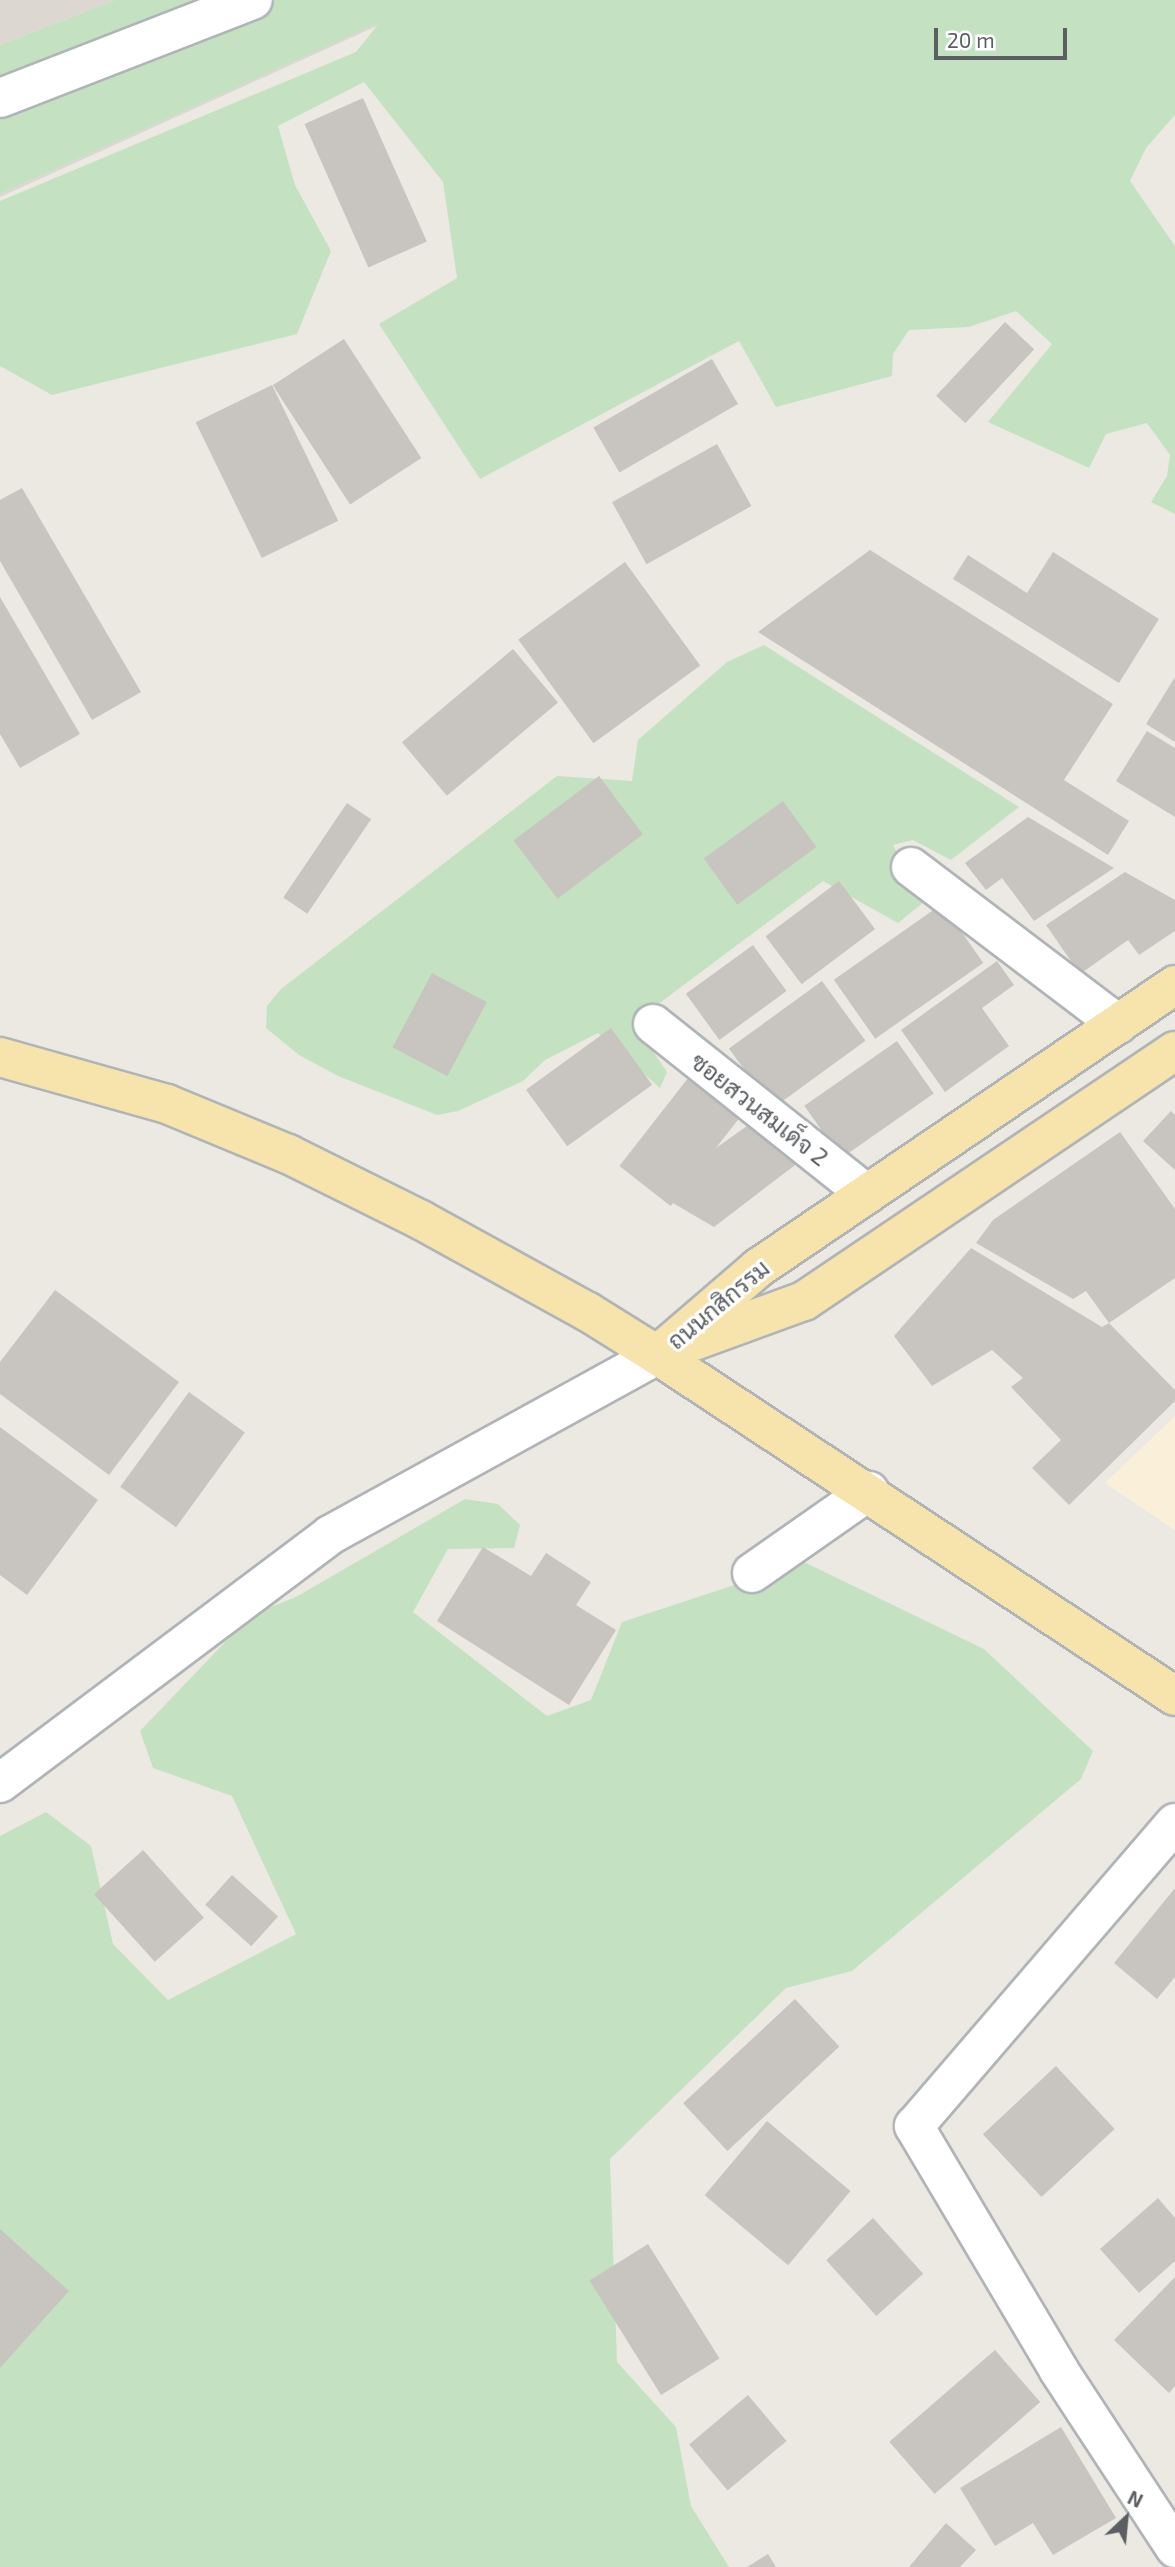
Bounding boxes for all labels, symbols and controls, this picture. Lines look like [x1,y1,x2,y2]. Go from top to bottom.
scale bar [937,14,1070,58]
text: 20 m [947,27,995,52]
street label: ซอยสวนสมเด็จ 2 [685,1046,835,1172]
street label: ถนนกสิกรรม [661,1253,775,1355]
north arrow [1091,2483,1161,2553]
text: N [1124,2485,1147,2512]

